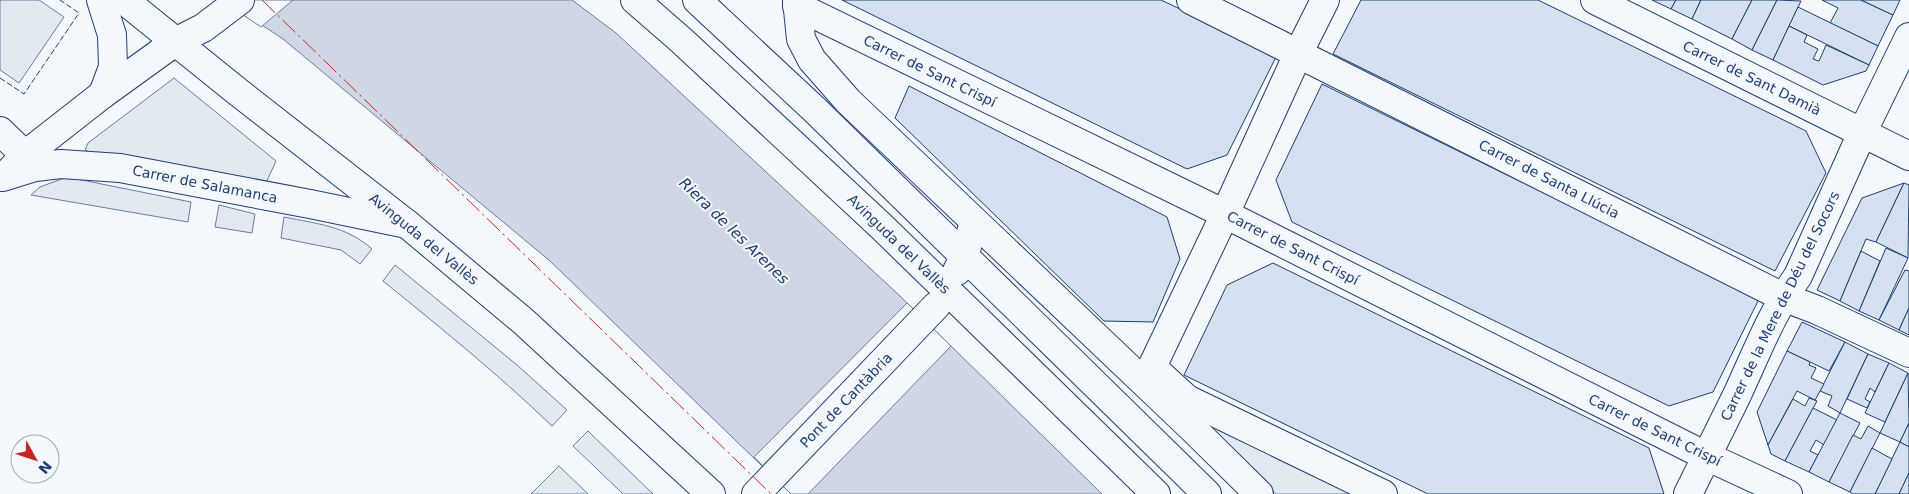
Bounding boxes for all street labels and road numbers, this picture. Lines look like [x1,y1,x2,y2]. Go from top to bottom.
street label: Carrer de Sant Crispí [861,32,1000,111]
street label: Carrer de Sant Damià [1680,38,1824,118]
street label: Carrer de Santa Llúcia [1476,137,1622,221]
street label: Carrer de Salamanca [131,162,279,206]
street label: Carrer de la Mere de Déu del Socors [1717,189,1843,423]
street label: Avinguda del Vallès [366,190,482,288]
street label: Avinguda del Vallès [844,191,954,297]
street label: Carrer de Sant Crispí [1224,208,1363,289]
street label: Pont de Cantàbria [797,349,895,451]
street label: Carrer de Sant Crispí [1586,391,1725,470]

